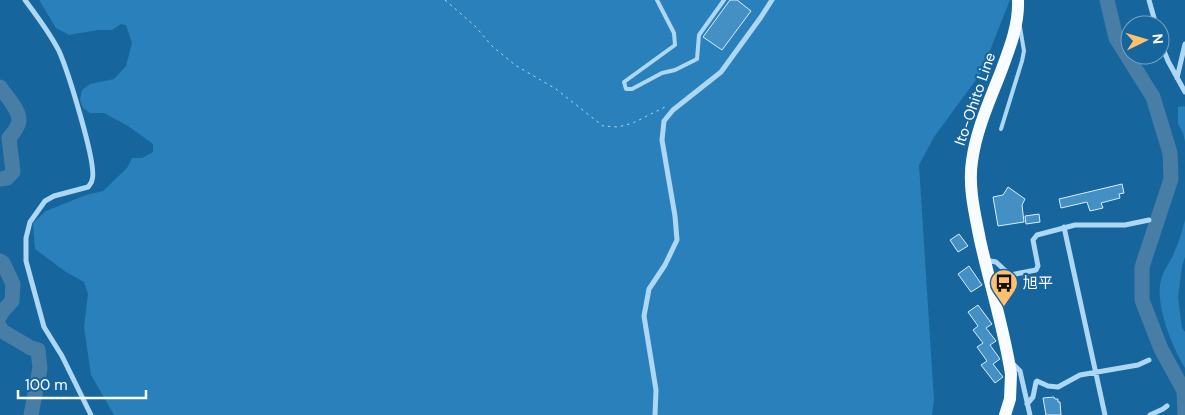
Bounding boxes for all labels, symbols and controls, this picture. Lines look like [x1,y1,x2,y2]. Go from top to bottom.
north arrow [1120,15,1170,65]
text: N [1149,33,1167,45]
street label: Ito-Ohito Line [950,50,1000,148]
bus stop icon: 旭平 [989,268,1019,307]
place label: 旭平 [1023,273,1053,293]
scale bar [18,368,145,400]
text: 100 m [25,375,68,395]

